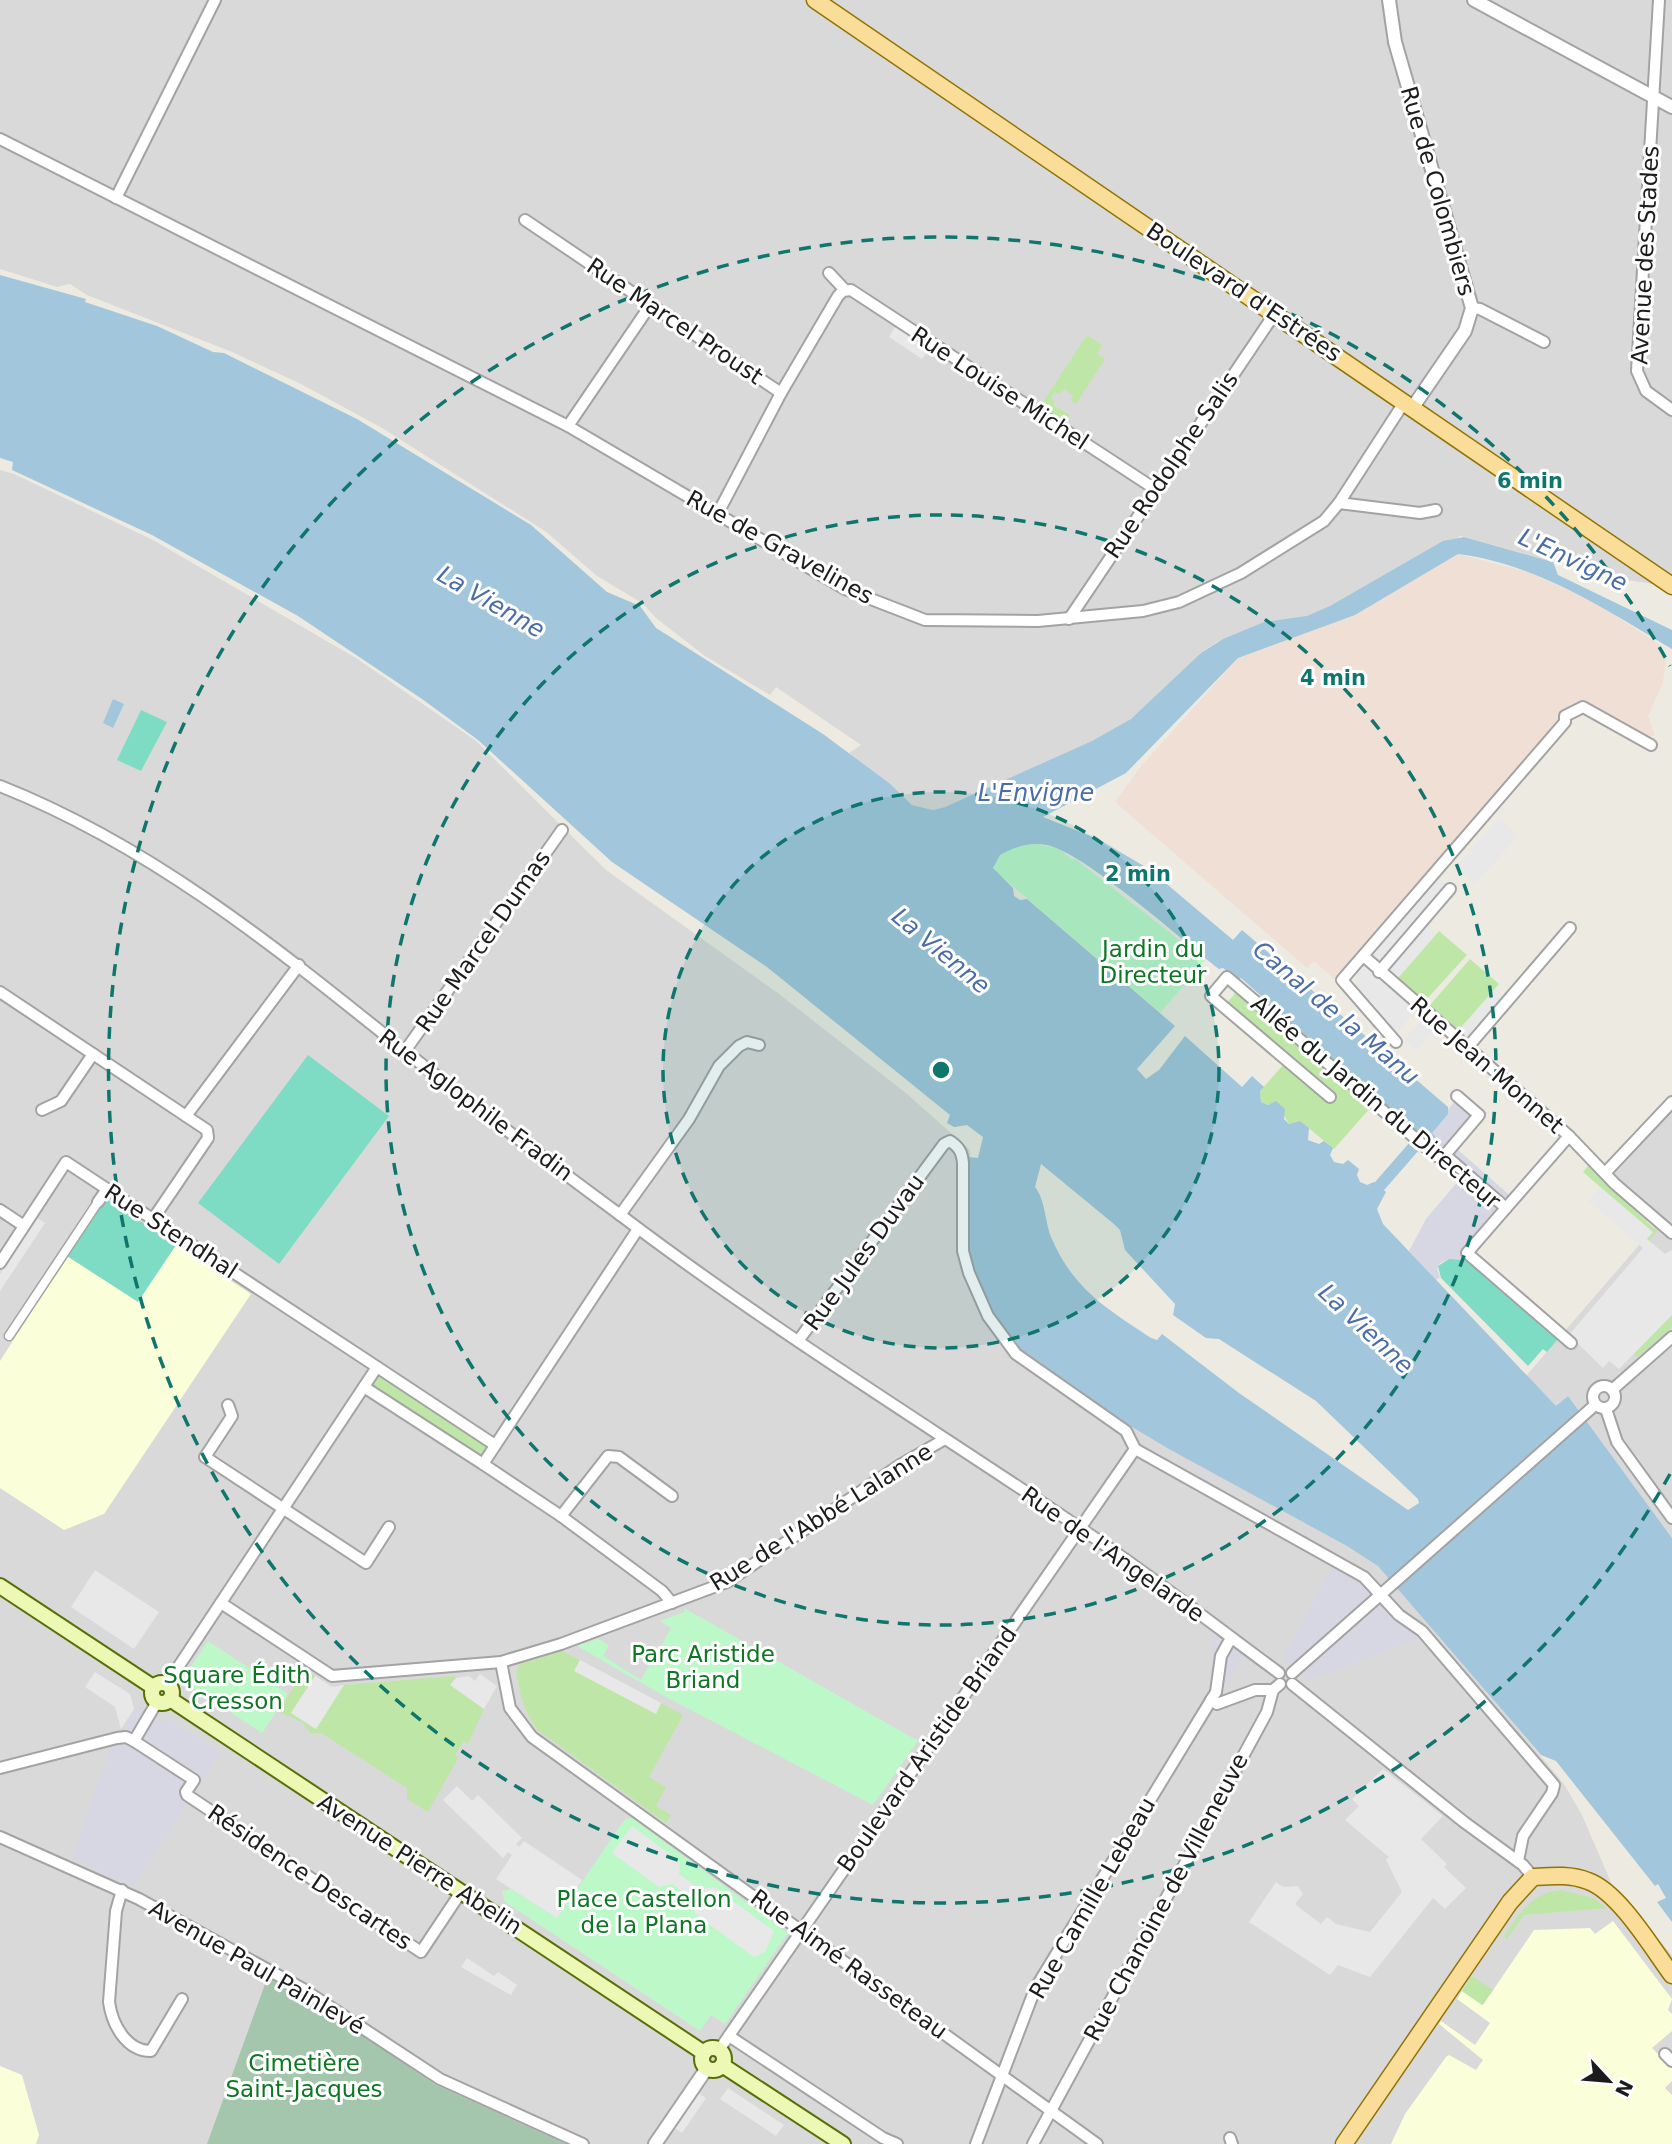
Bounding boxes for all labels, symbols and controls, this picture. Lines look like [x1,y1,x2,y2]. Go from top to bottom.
street label: Rue de Colombiers [1396,83,1480,299]
street label: Avenue des Stades [1626,145,1664,365]
street label: Boulevard d'Estrées [1142,217,1346,367]
street label: Rue Marcel Proust [582,252,768,390]
street label: Rue Louise Michel [907,321,1093,455]
street label: Rue Rodolphe Salis [1099,367,1243,563]
text: 6 min [1497,469,1563,493]
street label: Rue de Gravelines [682,485,878,609]
water label: L'Envigne [1514,523,1632,597]
water label: La Vienne [433,560,549,644]
text: 4 min [1300,666,1366,690]
water label: L'Envigne [978,779,1094,807]
street label: Rue Marcel Dumas [411,845,555,1037]
text: 2 min [1105,862,1171,886]
water label: La Vienne [887,902,995,1000]
water label: Canal de la Manu [1247,935,1425,1091]
park label: Jardin du Directeur [1099,936,1207,988]
street label: Allée du Jardin du Directeur [1246,990,1506,1214]
street label: Rue Jean Monnet [1405,991,1569,1139]
street label: Rue Aglophile Fradin [374,1024,578,1186]
centre of rings [929,1058,953,1082]
street label: Rue Jules Duvau [799,1169,929,1335]
street label: Rue Stendhal [100,1178,242,1284]
water label: La Vienne [1313,1278,1419,1380]
street label: Rue de l'Abbé Lalanne [705,1438,937,1596]
street label: Rue de l'Angelarde [1017,1481,1209,1627]
street label: Boulevard Aristide Briand [832,1621,1022,1877]
park label: Parc Aristide Briand [631,1641,775,1693]
park label: Square Édith Cresson [163,1661,311,1714]
street label: Rue Chanoine de Villeneuve [1079,1749,1253,2045]
street label: Avenue Pierre Abelin [313,1788,527,1940]
street label: Rue Camille Lebeau [1024,1793,1160,2003]
street label: Résidence Descartes [203,1799,417,1955]
street label: Rue Aimé Rasseteau [746,1884,952,2044]
park label: Place Castellon de la Plana [556,1886,732,1938]
street label: Avenue Paul Painlevé [145,1895,369,2039]
north arrow [1574,2046,1644,2116]
park label: Cimetière Saint-Jacques [225,2050,383,2102]
text: N [1611,2076,1638,2100]

